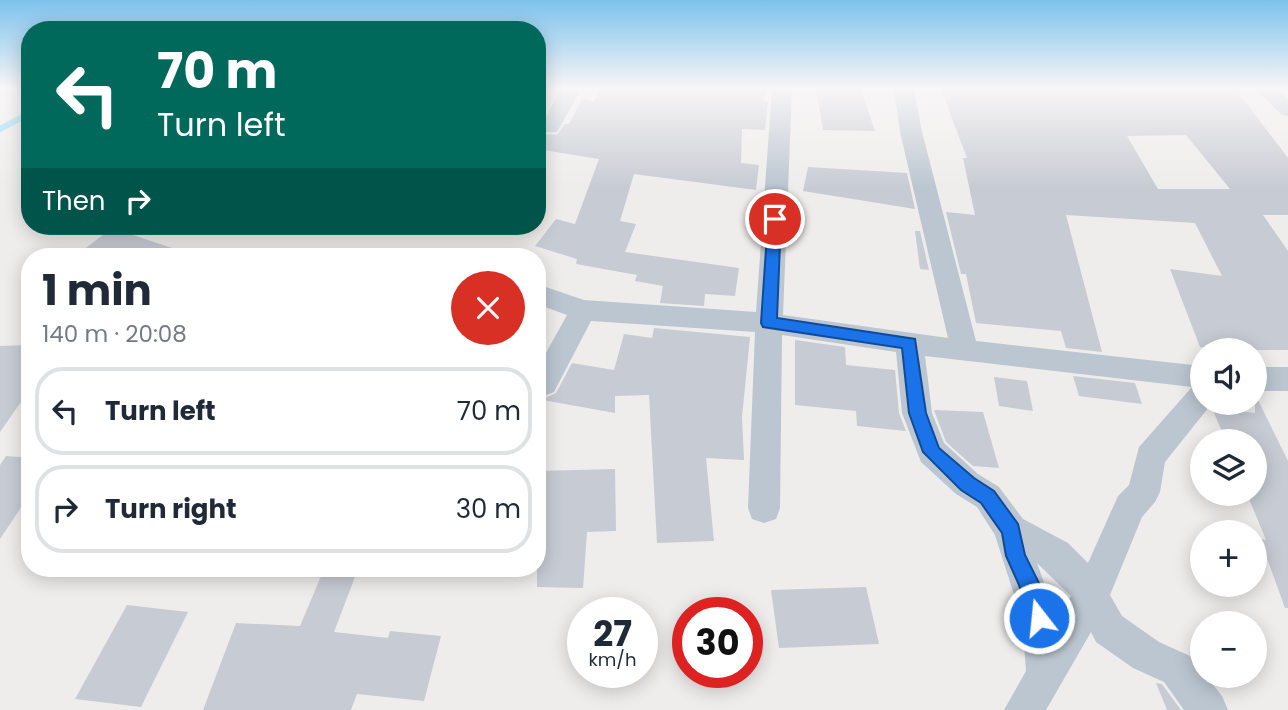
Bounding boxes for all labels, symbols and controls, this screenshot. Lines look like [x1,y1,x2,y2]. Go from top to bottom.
text: 70 m [157,37,277,105]
icon: left [42,49,133,140]
text: Turn left [157,102,286,147]
icon: right [119,182,157,220]
text: Then [42,183,105,219]
pin [745,189,805,249]
icon: arrive [756,200,794,238]
text: 1 min [42,261,152,320]
button: close [451,271,525,345]
text: 140 m · 20:08 [42,318,187,350]
map controls [1190,338,1267,688]
button: sound [1190,338,1267,415]
icon: left [46,392,84,430]
text: Turn left [105,393,216,429]
text: 70 m [457,393,521,429]
button: layers [1190,429,1267,506]
icon: right [46,490,84,528]
text: Turn right [105,491,237,527]
text: 30 m [456,491,521,527]
button: + [1190,520,1267,597]
position arrow [1002,581,1076,655]
speed limit sign: 30 [672,597,763,688]
text: 27 [593,609,632,658]
button: − [1190,611,1267,688]
text: km/h [589,647,636,672]

